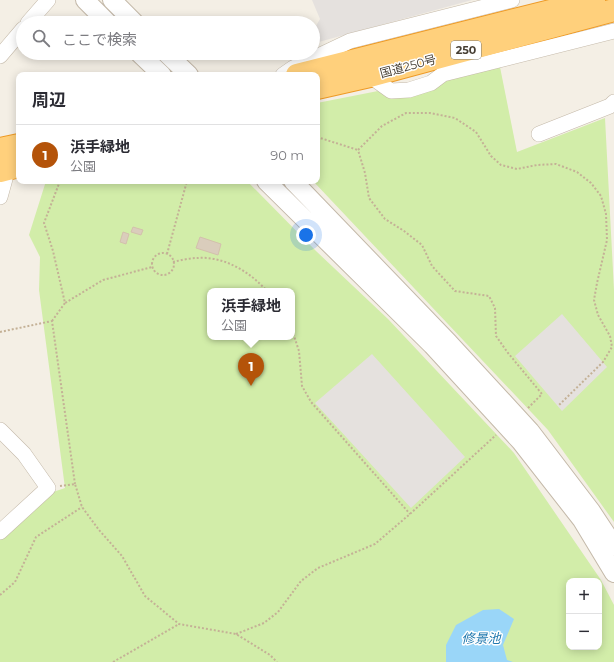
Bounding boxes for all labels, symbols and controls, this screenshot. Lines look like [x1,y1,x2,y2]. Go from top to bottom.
search box [16,16,320,60]
icon: search [30,27,52,49]
text: ここで検索 [62,30,137,49]
road number: 250 [451,41,481,59]
street label: 国道250号 [378,51,438,81]
text: 周辺 [32,90,66,110]
text: 浜手緑地 [70,137,130,156]
text: 1 [42,147,48,163]
text: 90 m [270,147,304,163]
text: 公園 [70,158,96,174]
your location [296,225,316,245]
popup [207,288,295,340]
text: 浜手緑地 [221,296,281,315]
text: 公園 [221,317,247,333]
pin: 1 [238,353,264,386]
map controls [566,578,602,650]
button: + [566,578,602,614]
button: − [566,614,602,650]
water label: 修景池 [461,630,502,646]

